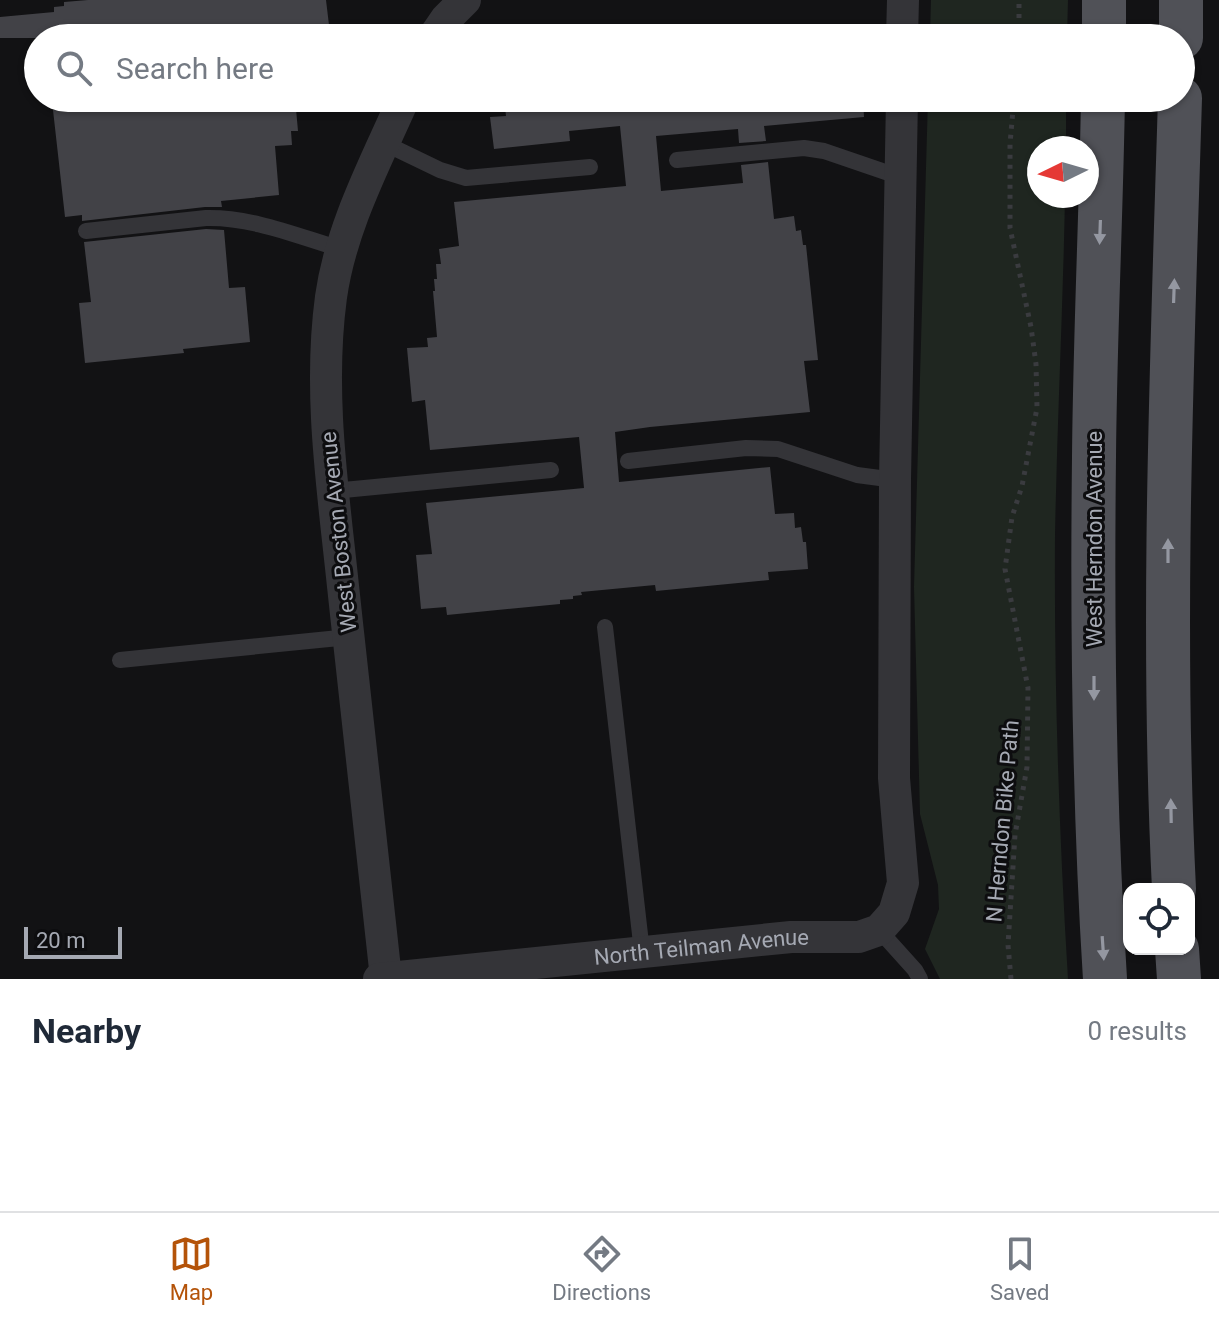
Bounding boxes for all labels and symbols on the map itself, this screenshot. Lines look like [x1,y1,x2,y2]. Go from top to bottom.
north arrow [1027,136,1099,208]
one-way arrow [1094,220,1106,245]
one-way arrow [1168,278,1180,303]
street label: West Boston Avenue [316,430,361,633]
street label: West Herndon Avenue [1082,431,1107,647]
one-way arrow [1162,538,1174,563]
one-way arrow [1088,676,1100,701]
street label: N Herndon Bike Path [981,719,1024,923]
one-way arrow [1165,798,1178,823]
scale bar [24,923,122,959]
street label: North Teilman Avenue [593,925,809,970]
one-way arrow [1097,936,1110,961]

